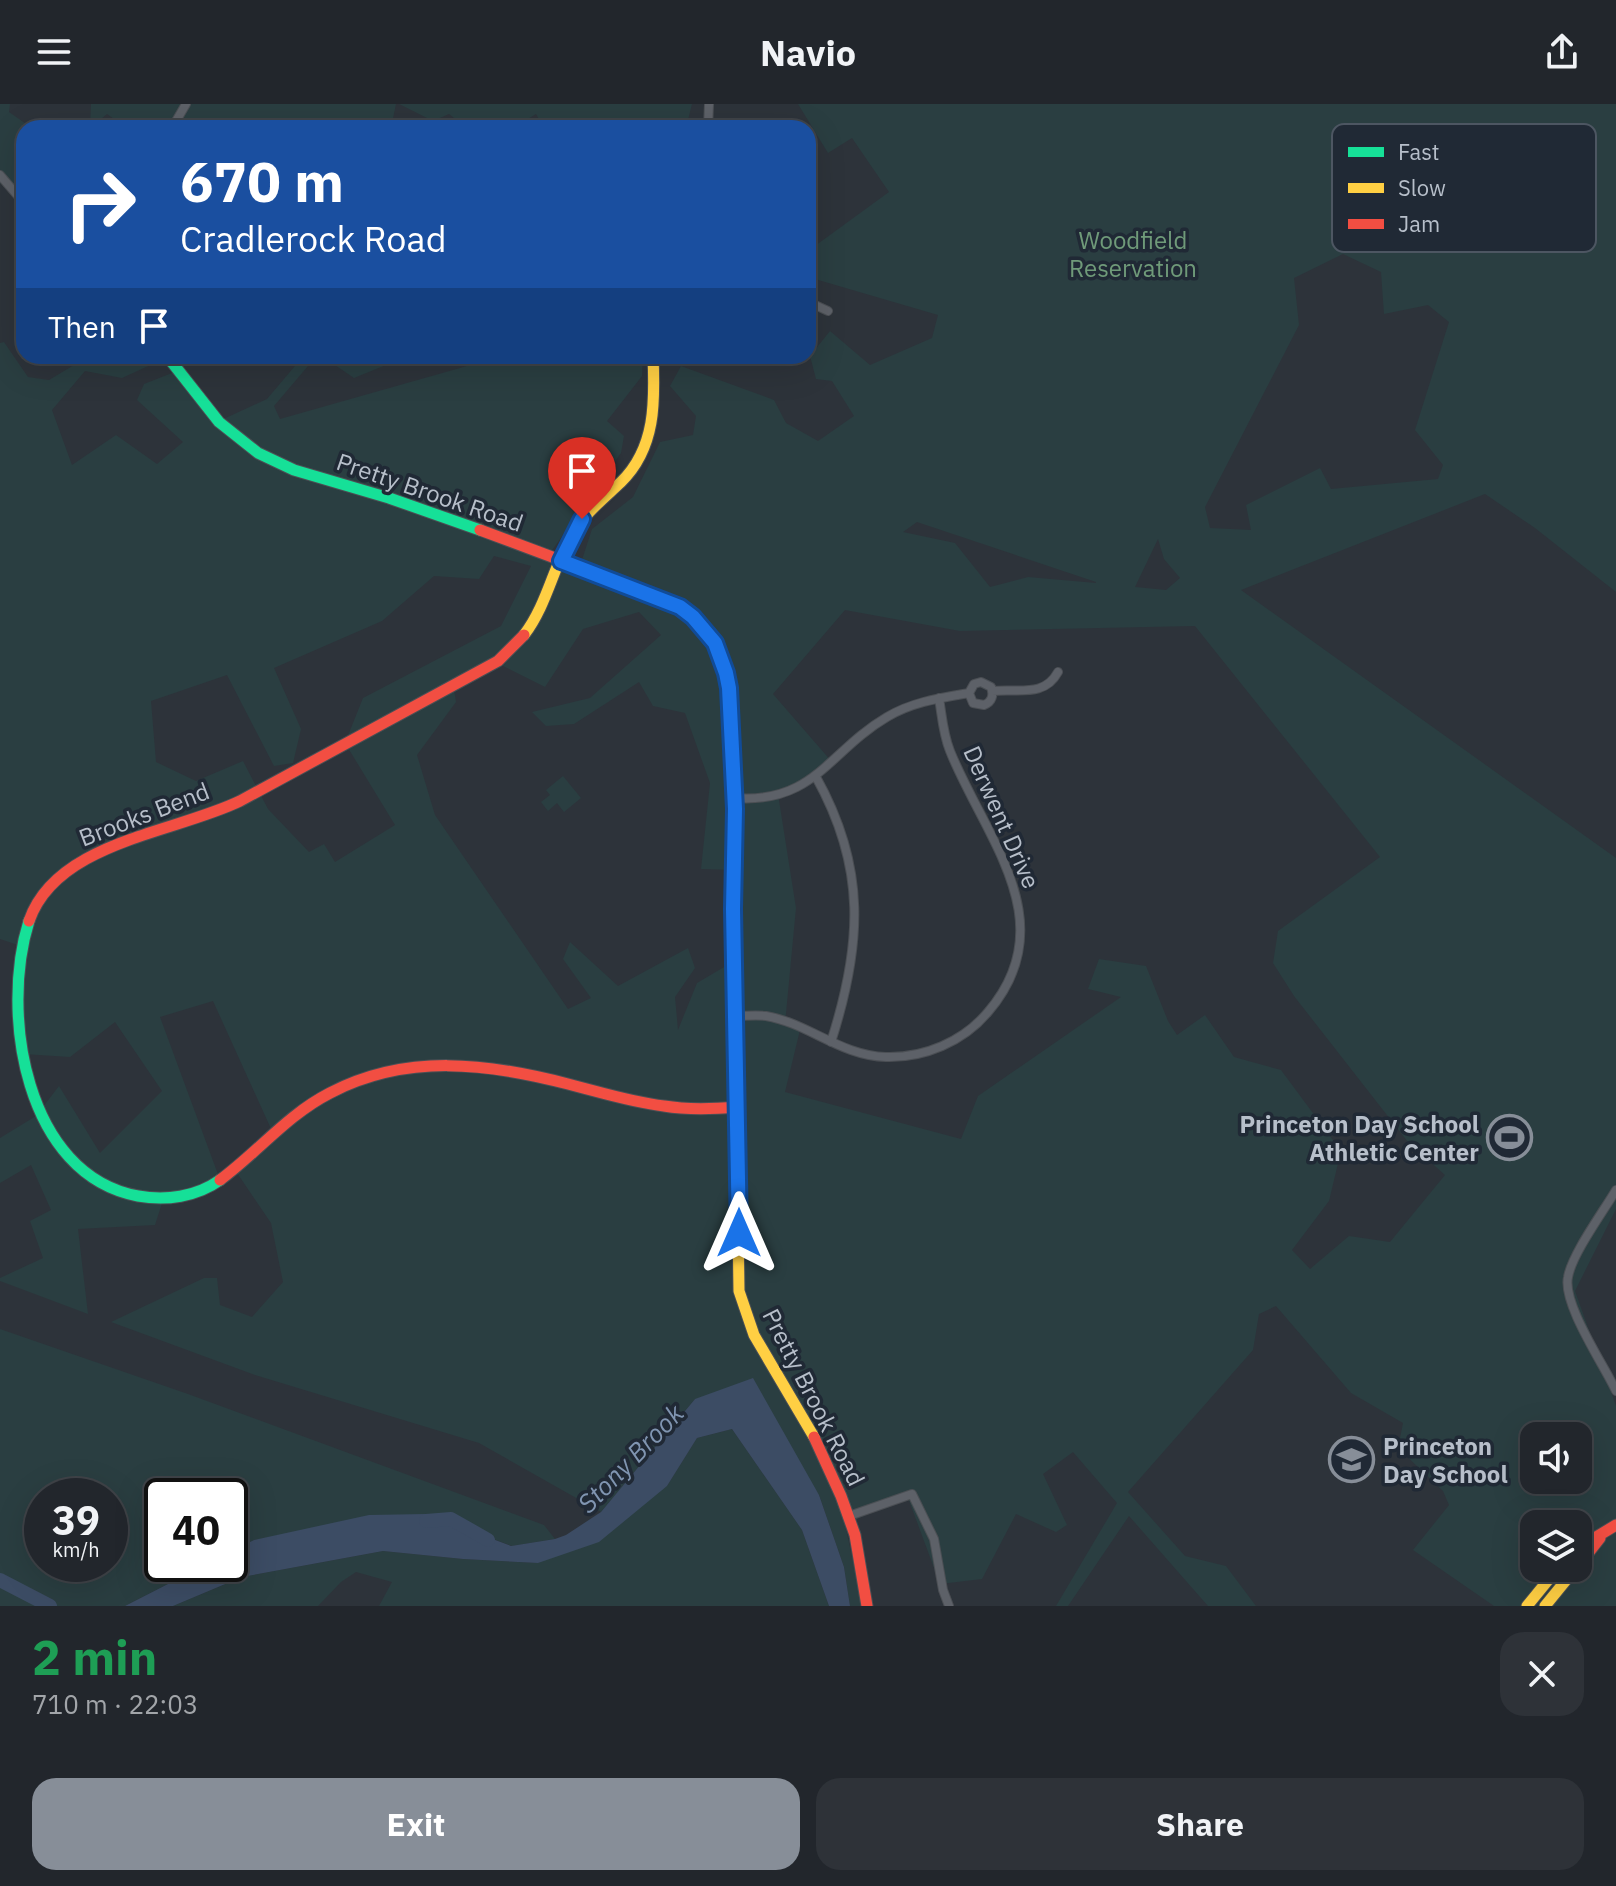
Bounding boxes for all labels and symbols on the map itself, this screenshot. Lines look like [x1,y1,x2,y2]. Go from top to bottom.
legend [1332,124,1596,252]
text: Fast [1398,137,1439,166]
text: Slow [1398,173,1446,202]
text: Jam [1398,209,1440,238]
park label: Woodfield Reservation [1069,224,1197,284]
pin [548,437,616,519]
street label: Pretty Brook Road [333,445,527,539]
street label: Derwent Drive [956,741,1048,893]
street label: Brooks Bend [74,774,214,854]
place label: Princeton Day School Athletic Center [1240,1108,1479,1168]
sports icon: Princeton Day School Athletic Center [1486,1114,1534,1162]
position arrow [697,1191,781,1275]
street label: Pretty Brook Road [755,1303,873,1491]
water label: Stony Brook [570,1396,691,1520]
place label: Princeton Day School [1383,1430,1508,1490]
school or university icon: Princeton Day School [1328,1436,1376,1484]
speed limit sign: 40 [144,1478,248,1582]

